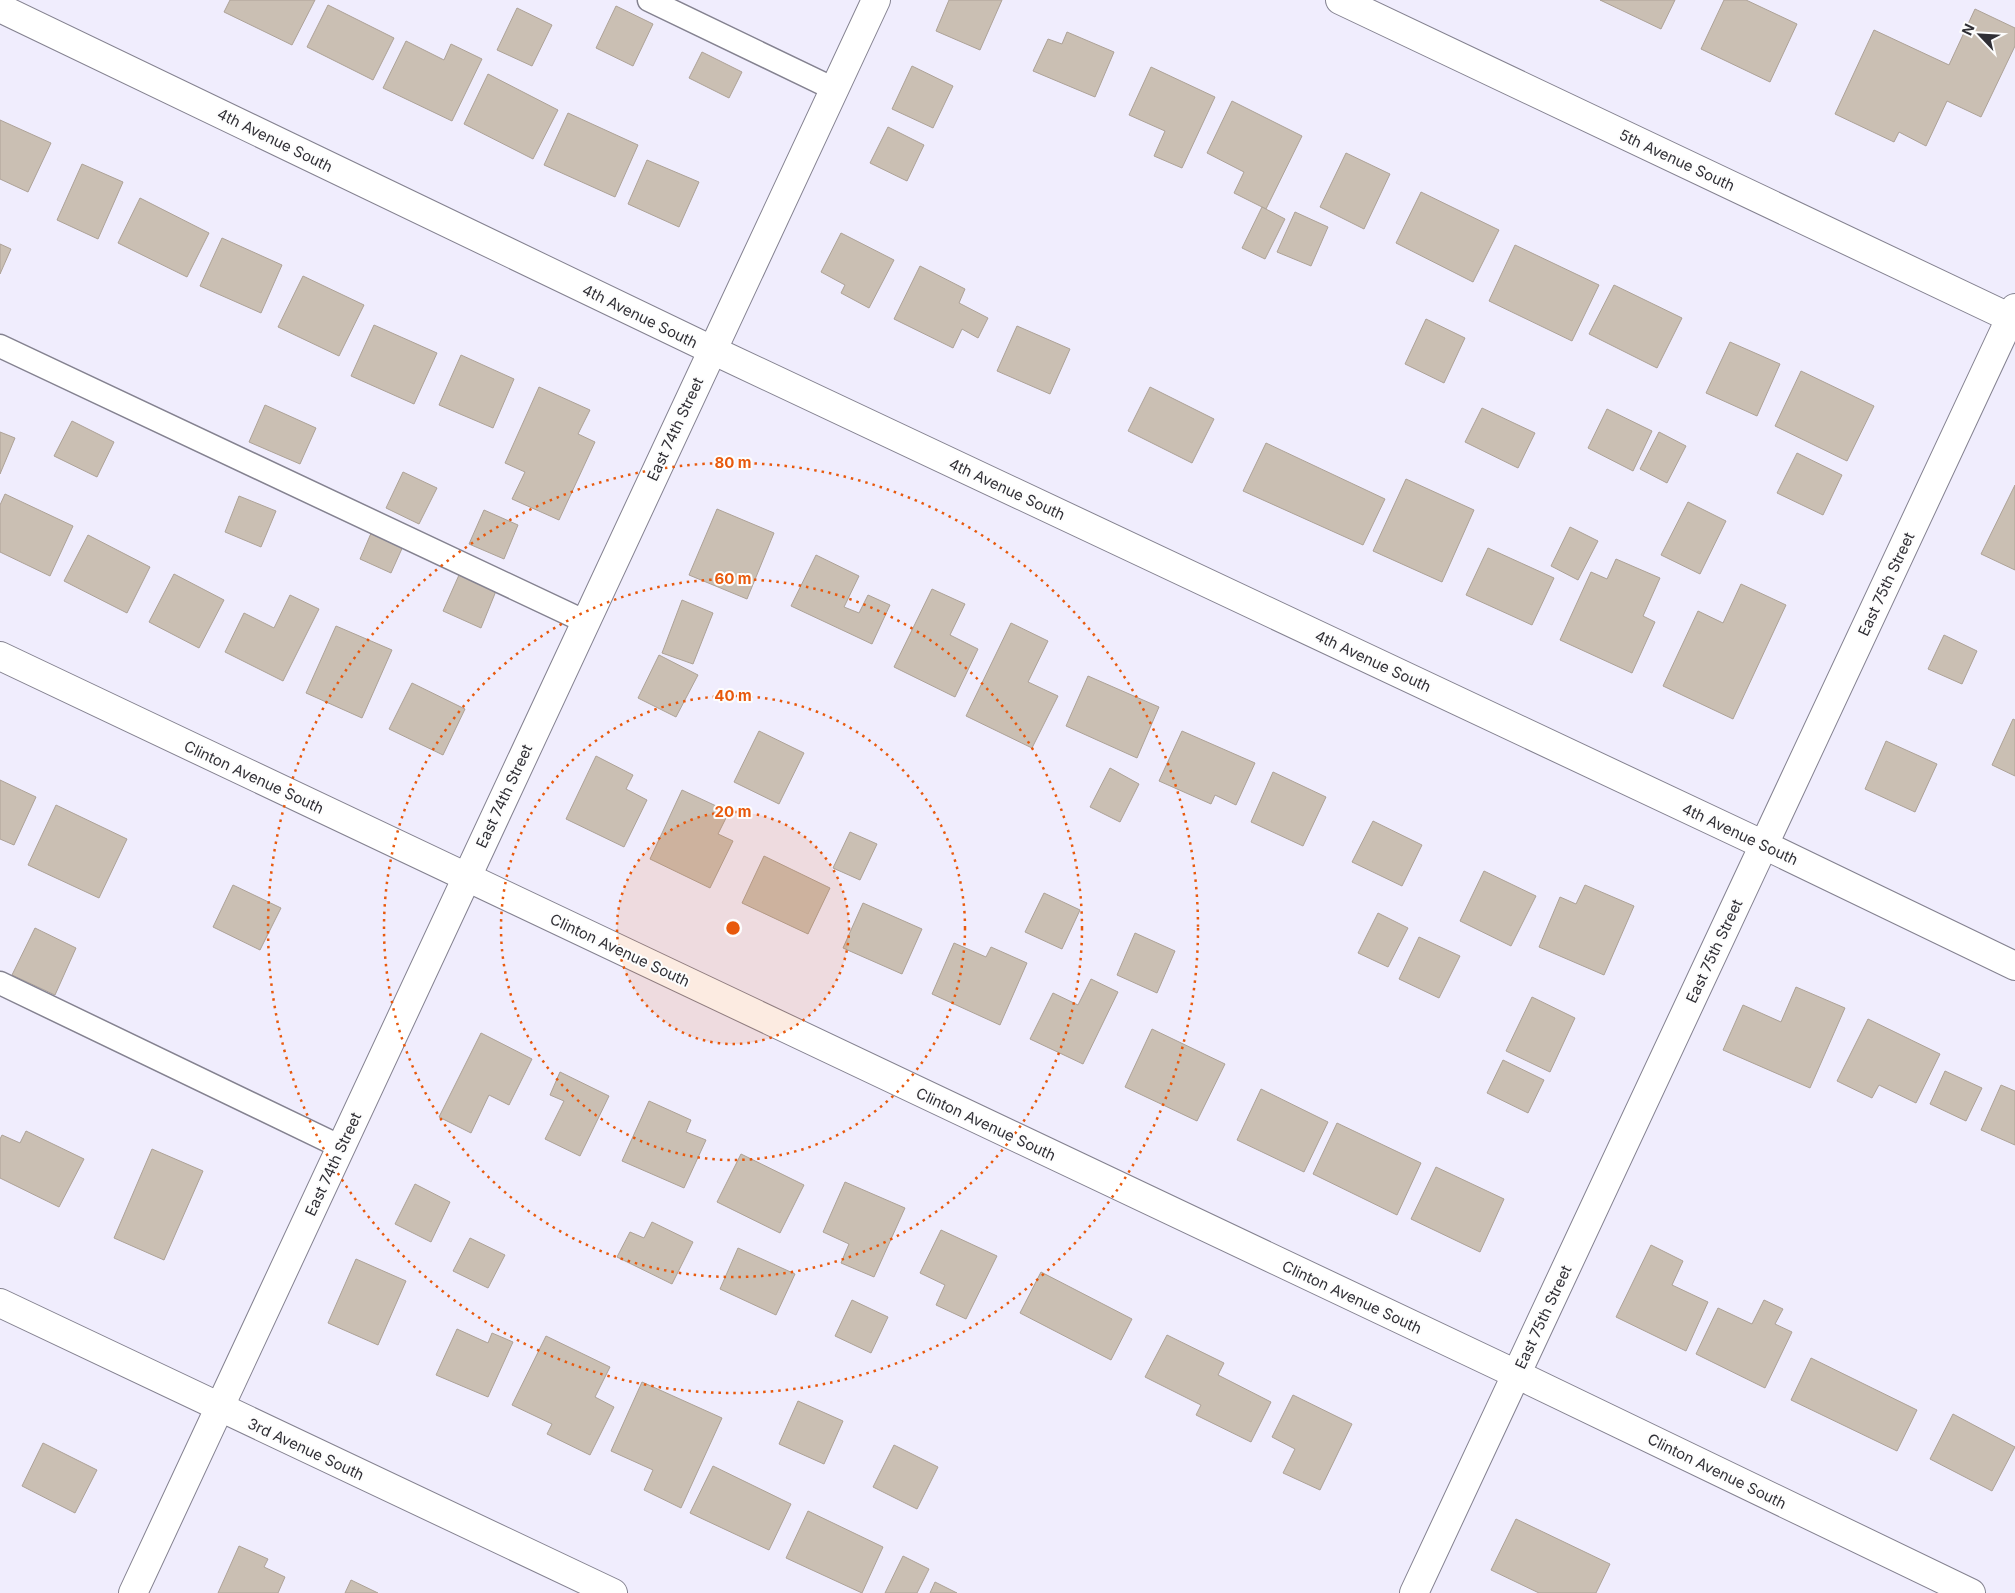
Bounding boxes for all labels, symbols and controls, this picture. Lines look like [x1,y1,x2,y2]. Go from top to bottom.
north arrow [1955,10,2005,60]
text: N [1958,21,1978,38]
street label: 4th Avenue South [214,104,336,176]
street label: 5th Avenue South [1616,125,1738,195]
street label: 4th Avenue South [579,280,701,352]
street label: East 74th Street [643,374,707,484]
text: 80 m [714,453,752,472]
street label: 4th Avenue South [946,454,1068,524]
street label: East 75th Street [1854,529,1918,639]
text: 60 m [714,569,752,588]
street label: 4th Avenue South [1312,626,1434,696]
text: 40 m [714,686,752,705]
street label: Clinton Avenue South [181,736,327,818]
street label: East 74th Street [472,741,536,851]
street label: 4th Avenue South [1679,799,1801,869]
text: 20 m [715,802,751,821]
street label: East 75th Street [1682,896,1746,1006]
street label: Clinton Avenue South [547,909,693,991]
centre of rings [724,919,742,937]
street label: Clinton Avenue South [913,1083,1059,1165]
street label: East 74th Street [301,1109,365,1219]
street label: Clinton Avenue South [1279,1256,1425,1338]
street label: East 75th Street [1511,1262,1575,1372]
street label: 3rd Avenue South [245,1414,367,1484]
street label: Clinton Avenue South [1644,1429,1790,1513]

